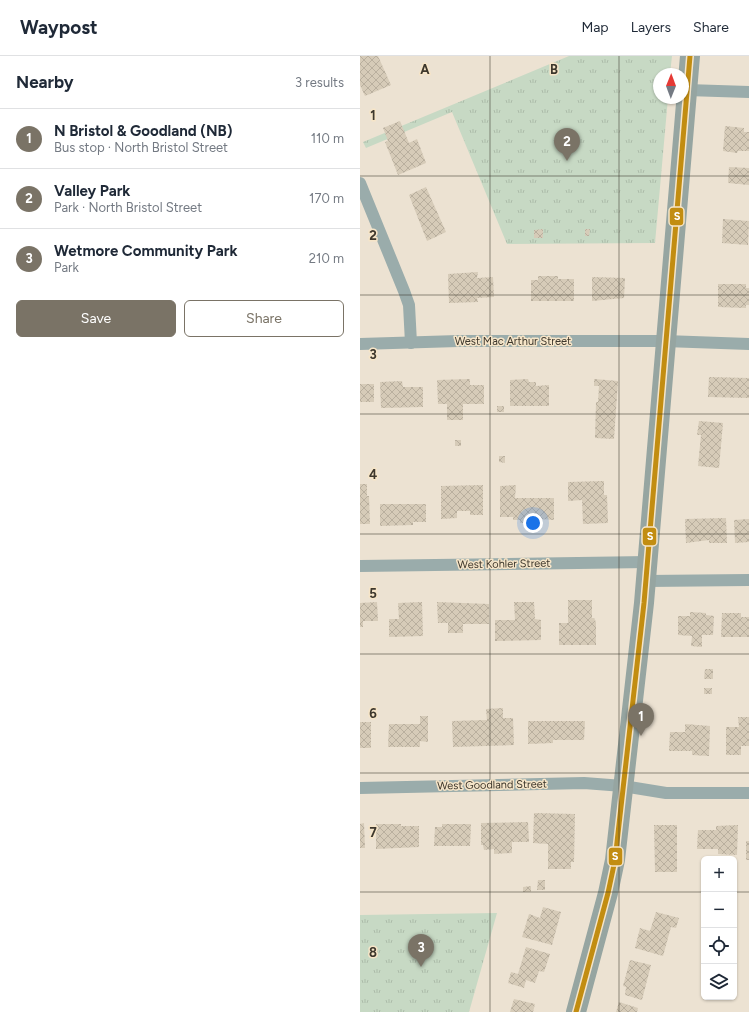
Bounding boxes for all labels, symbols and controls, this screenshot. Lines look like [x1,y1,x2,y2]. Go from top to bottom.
text: Waypost [20,16,98,39]
text: Map [581,19,609,36]
text: Layers [631,19,671,36]
text: Share [693,19,729,36]
text: A [420,62,430,77]
text: B [550,62,558,77]
north arrow [653,68,689,104]
text: Nearby [16,72,74,92]
text: 3 results [295,75,344,90]
text: 1 [370,108,376,123]
text: N Bristol & Goodland (NB) [54,122,233,140]
pin: 2 [554,128,580,161]
text: 1 [26,131,32,146]
text: 110 m [311,131,344,146]
text: Bus stop · North Bristol Street [54,140,228,155]
text: Valley Park [54,182,130,200]
text: 2 [25,191,33,206]
text: 170 m [309,191,344,206]
text: Park · North Bristol Street [54,200,202,215]
line badge: S [669,207,684,226]
text: S [674,210,681,223]
text: 2 [369,228,377,243]
text: Wetmore Community Park [54,242,237,260]
text: 3 [25,251,33,266]
text: 210 m [309,251,344,266]
text: Park [54,260,79,275]
button: Save [16,300,176,337]
button: Share [184,300,344,337]
street label: West Mac Arthur Street [455,335,571,348]
text: 3 [369,347,377,362]
text: 4 [369,467,377,482]
your location [523,513,543,533]
line badge: S [642,527,657,546]
text: S [647,530,654,543]
street label: West Kohler Street [457,557,551,571]
text: 5 [369,586,377,601]
pin: 1 [628,703,654,736]
text: 6 [369,706,377,721]
street label: West Goodland Street [437,778,547,792]
text: 7 [369,825,377,840]
line badge: S [608,847,623,866]
text: S [612,850,619,863]
map controls [701,856,737,1000]
button: + [701,856,737,892]
button: − [701,892,737,928]
button: locate [701,928,737,964]
pin: 3 [408,934,434,967]
text: 8 [369,945,377,960]
button: layers [701,964,737,1000]

